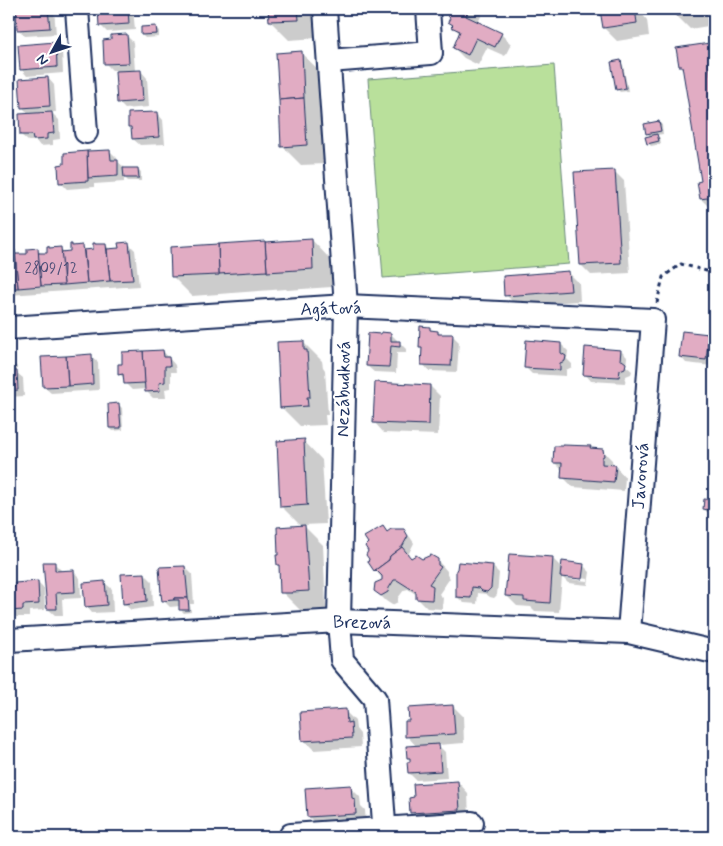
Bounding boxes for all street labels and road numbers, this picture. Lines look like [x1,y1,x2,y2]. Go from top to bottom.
street label: Agátová [300,296,362,322]
street label: Nezábudková [331,341,357,437]
street label: Javorová [627,442,655,510]
street label: Brezová [333,610,391,636]

